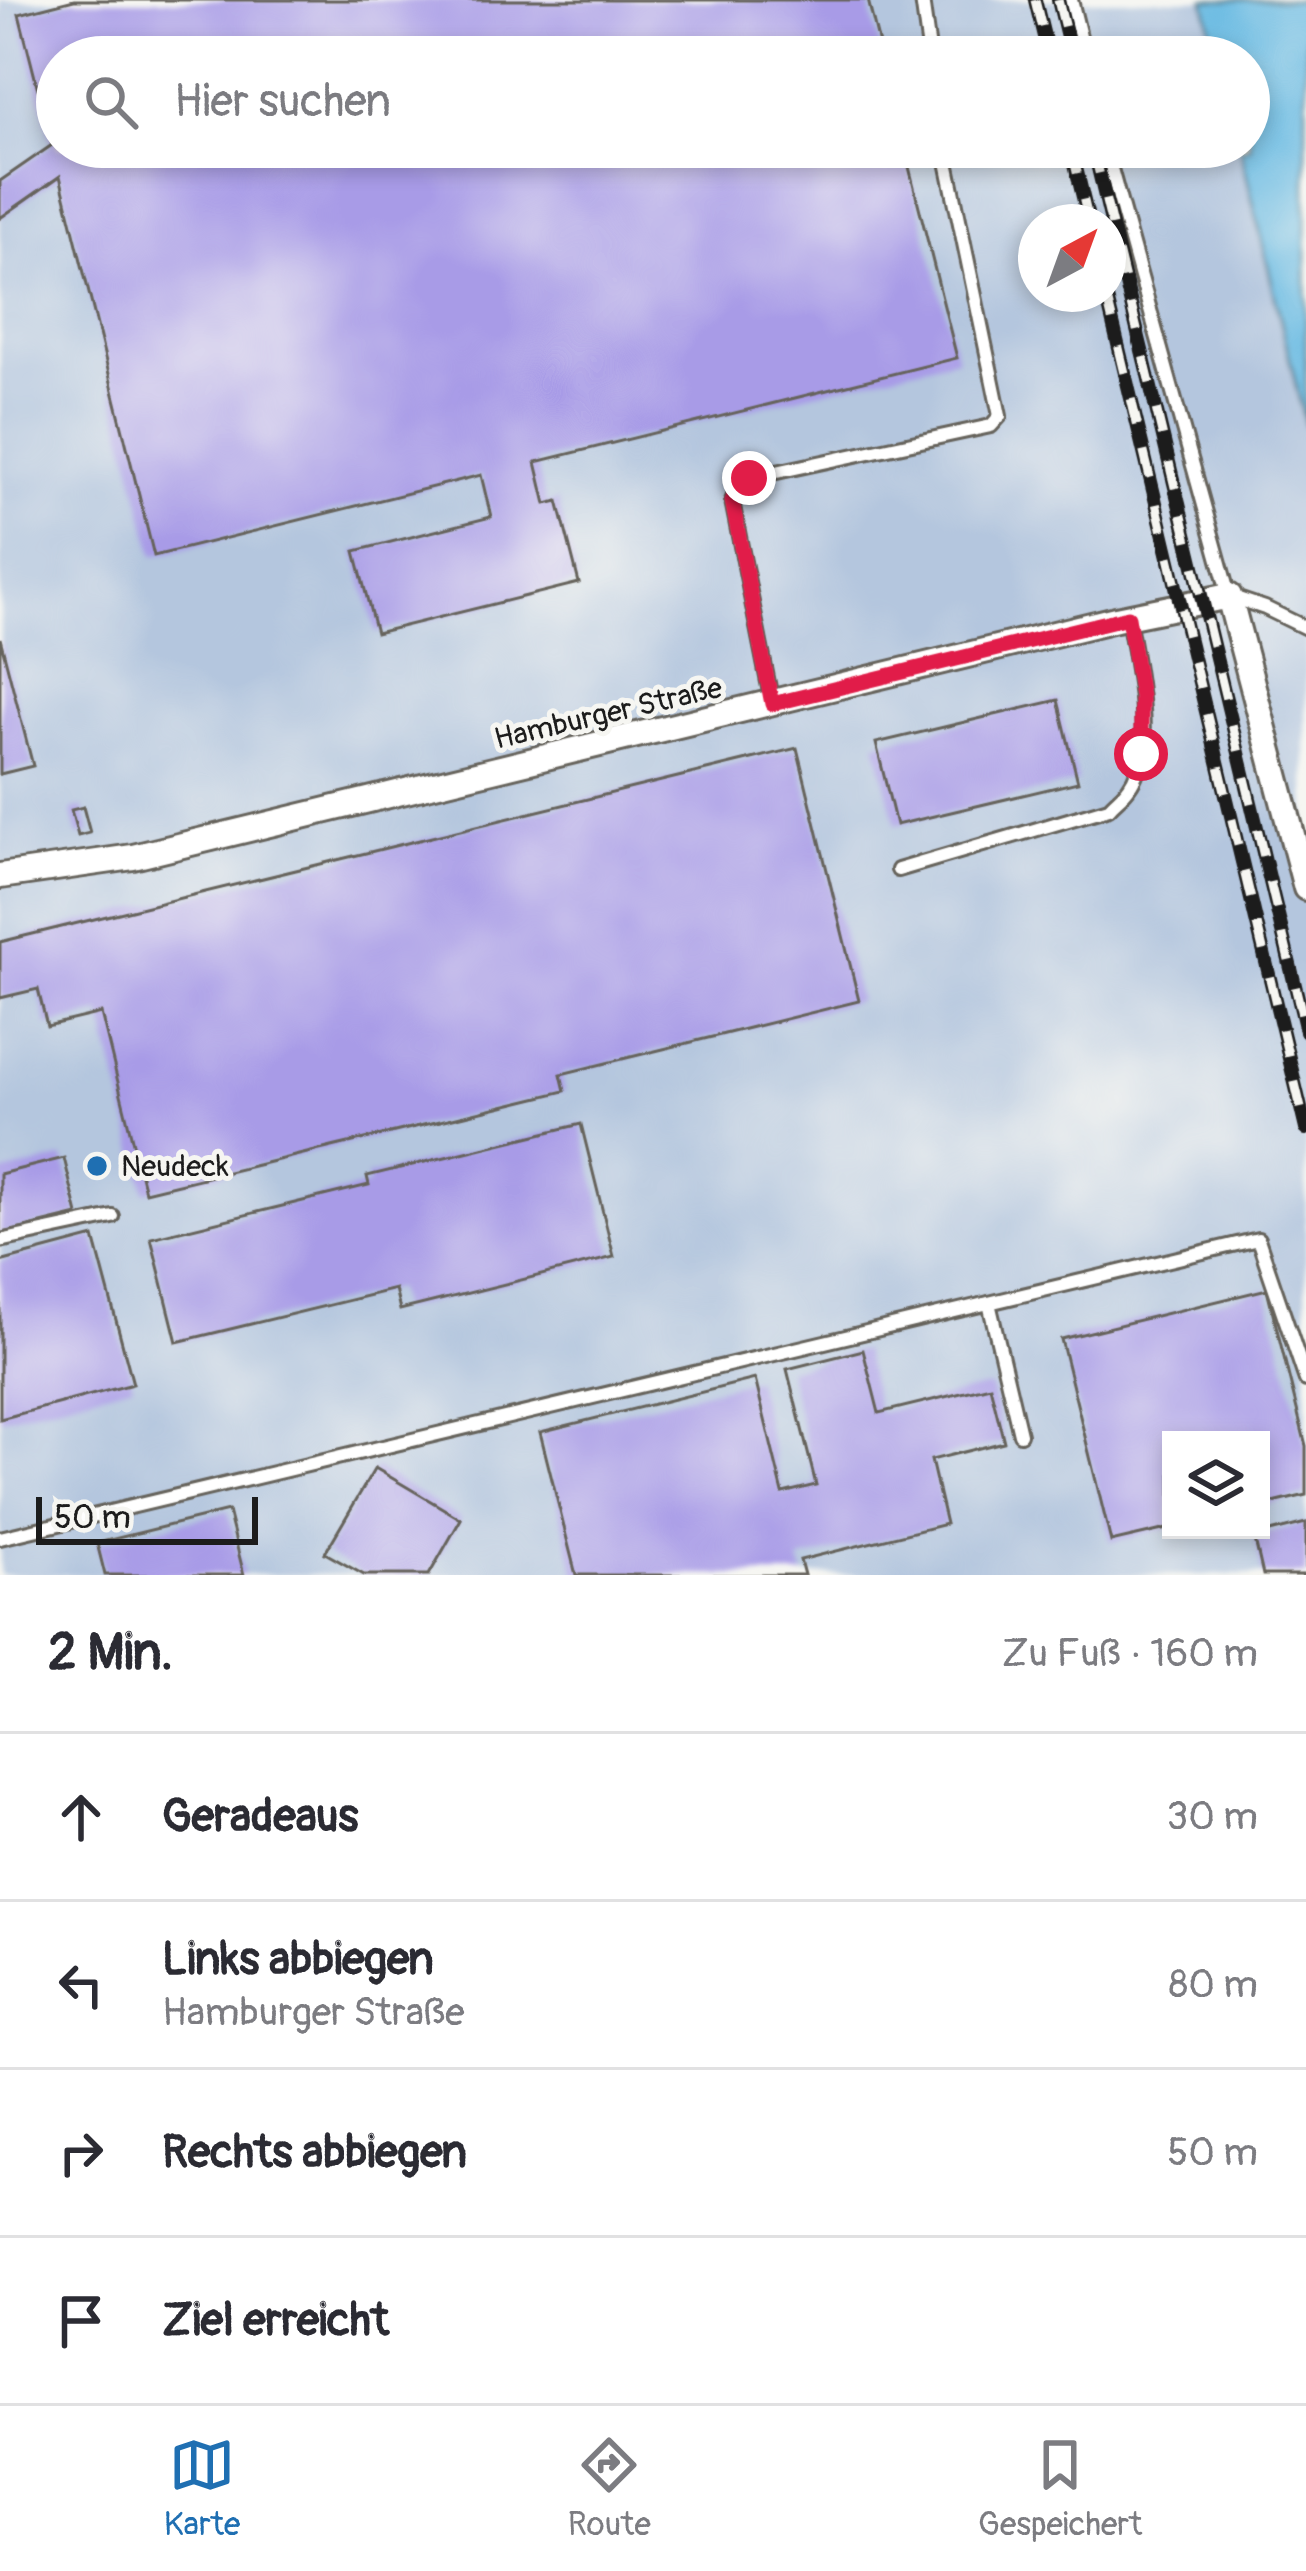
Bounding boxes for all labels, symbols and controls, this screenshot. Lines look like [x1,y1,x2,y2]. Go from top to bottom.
search box [36,36,1270,168]
icon: search [78,69,144,135]
text: Hier suchen [174,74,391,130]
north arrow [1018,204,1126,312]
route end [722,451,776,505]
street label: Hamburger Straße [491,669,726,758]
route start [1114,727,1168,781]
place label: Neudeck [121,1148,229,1185]
marker: Neudeck [84,1153,110,1179]
map controls [1162,1431,1270,1539]
button: layers [1162,1431,1270,1539]
scale bar [36,1491,258,1544]
text: 50 m [54,1497,131,1538]
text: 2 Min. [48,1621,173,1685]
text: Zu Fuß · 160 m [1002,1629,1258,1678]
icon: ahead [48,1784,114,1850]
text: Geradeaus [162,1789,358,1845]
text: 30 m [1167,1792,1258,1841]
text: Links abbiegen [162,1932,434,1988]
icon: left [48,1952,114,2018]
text: 80 m [1169,1960,1258,2009]
text: Hamburger Straße [162,1988,464,2037]
icon: right [48,2120,114,2186]
text: Rechts abbiegen [162,2125,467,2181]
text: 50 m [1167,2128,1258,2177]
icon: arrive [48,2288,114,2354]
text: Ziel erreicht [162,2293,389,2349]
tab: Karte [164,2432,240,2545]
tab: Route [568,2432,651,2545]
tab: Gespeichert [978,2432,1142,2545]

